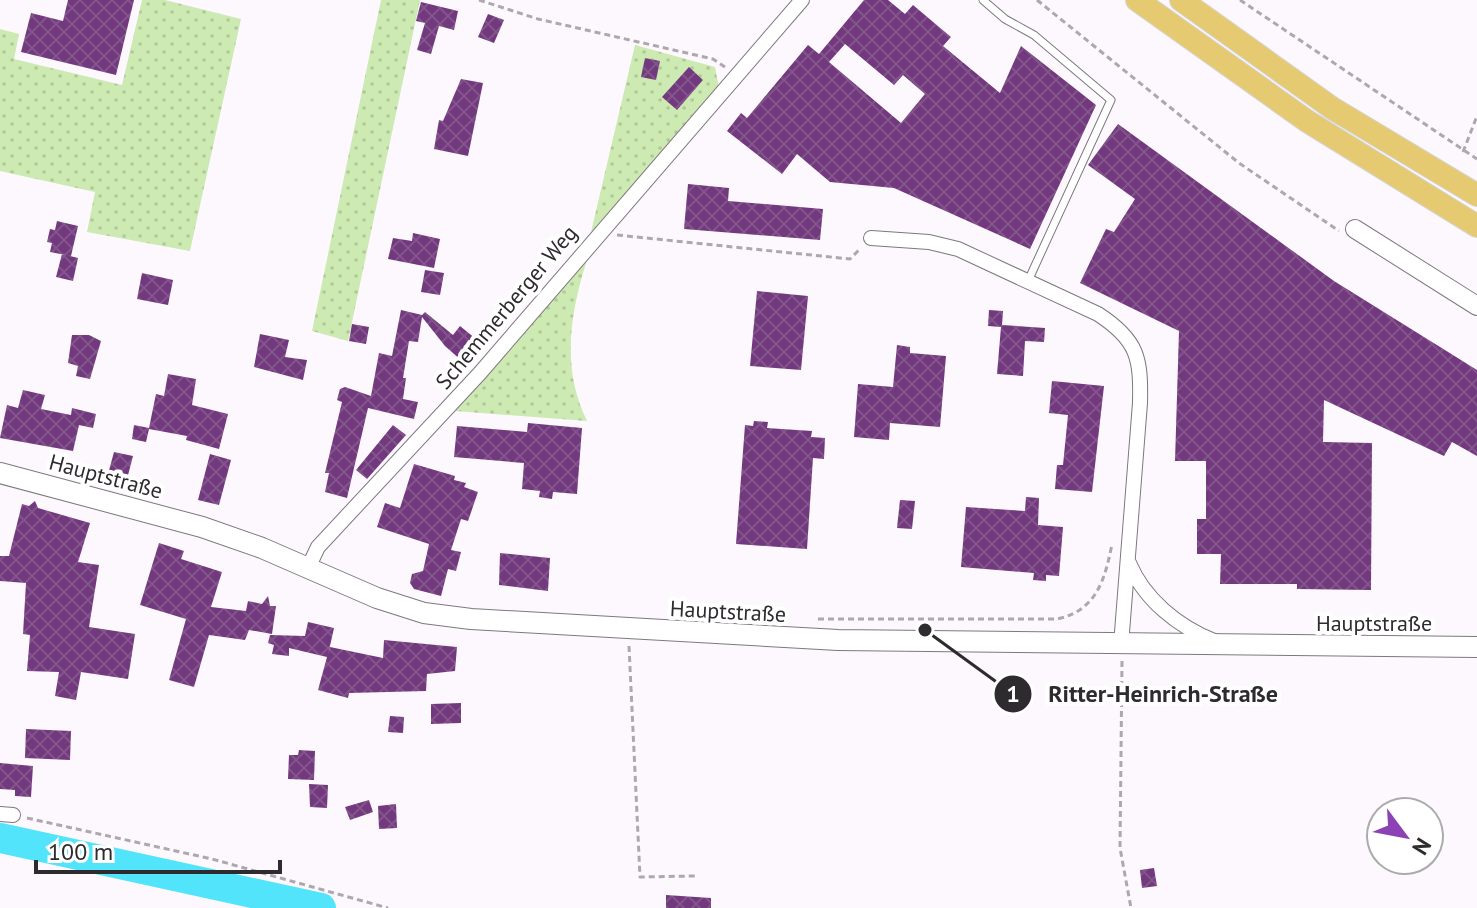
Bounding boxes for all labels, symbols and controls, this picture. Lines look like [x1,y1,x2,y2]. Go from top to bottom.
street label: Schemmerberger Weg [429,219,583,395]
street label: Hauptstraße [46,447,166,505]
street label: Hauptstraße [669,594,787,628]
street label: Hauptstraße [1316,609,1432,637]
callout: Ritter-Heinrich-Straße [993,670,1294,718]
text: 1 [1006,678,1020,709]
text: Ritter-Heinrich-Straße [1048,678,1278,709]
north arrow [1365,796,1445,876]
scale bar [36,824,280,874]
text: N [1406,833,1438,860]
text: 100 m [48,836,113,867]

